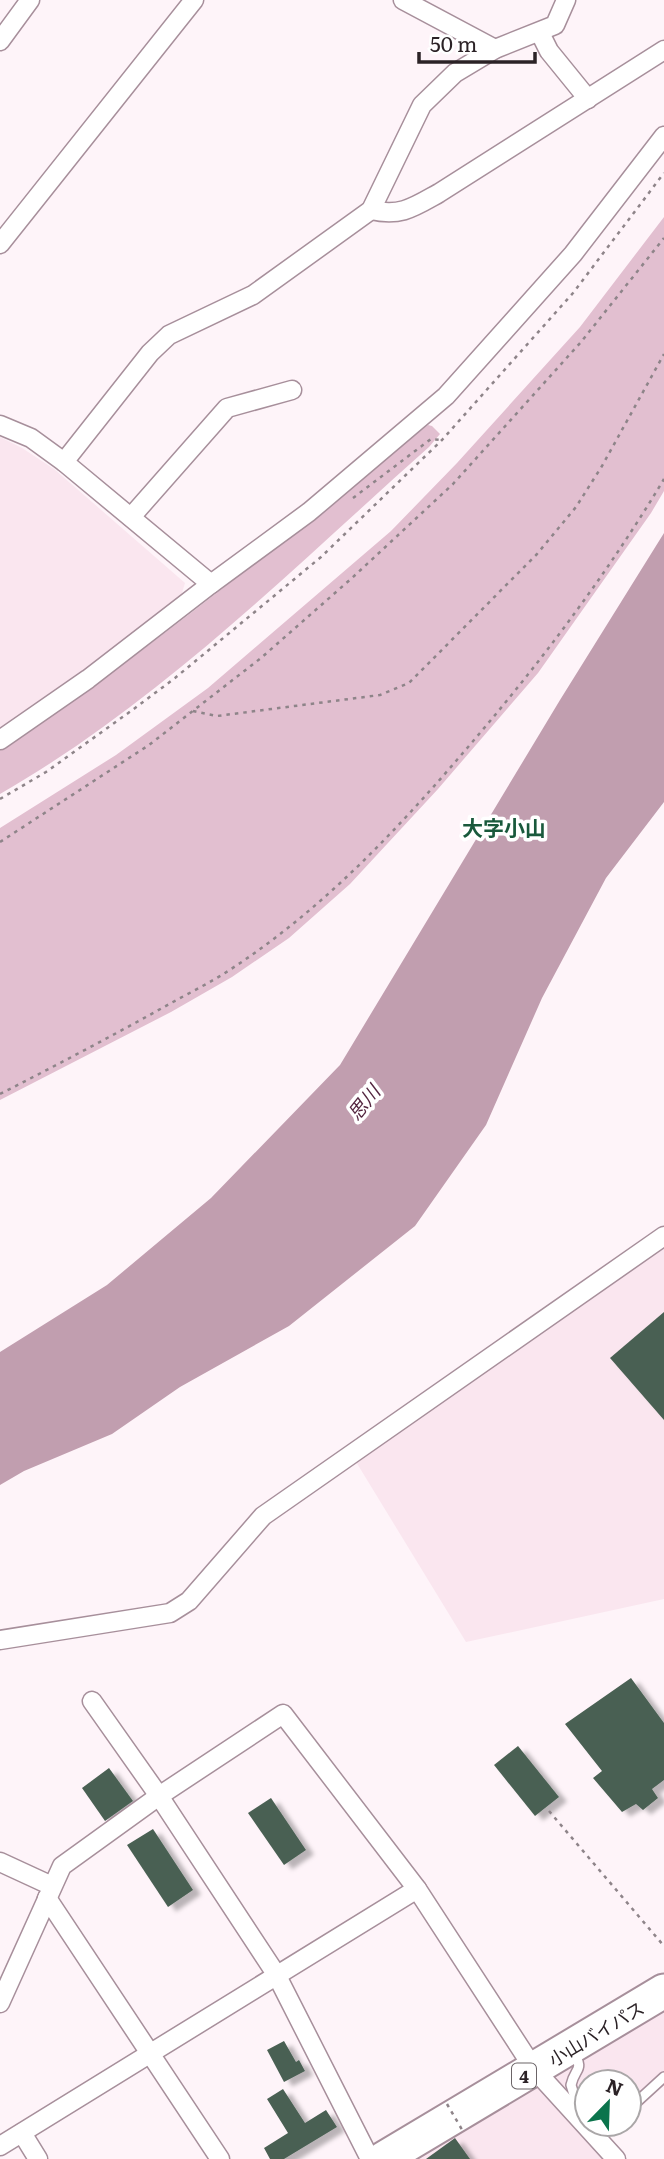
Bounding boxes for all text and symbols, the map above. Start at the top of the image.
scale bar [419,21,534,65]
text: 50 m [430,27,477,58]
district label: 大字小山 [462,811,546,842]
water label: 思川 [340,1077,387,1126]
street label: 小山バイパス [543,1994,649,2072]
road number: 4 [512,2064,536,2088]
north arrow [573,2068,643,2138]
text: N [602,2070,628,2102]

